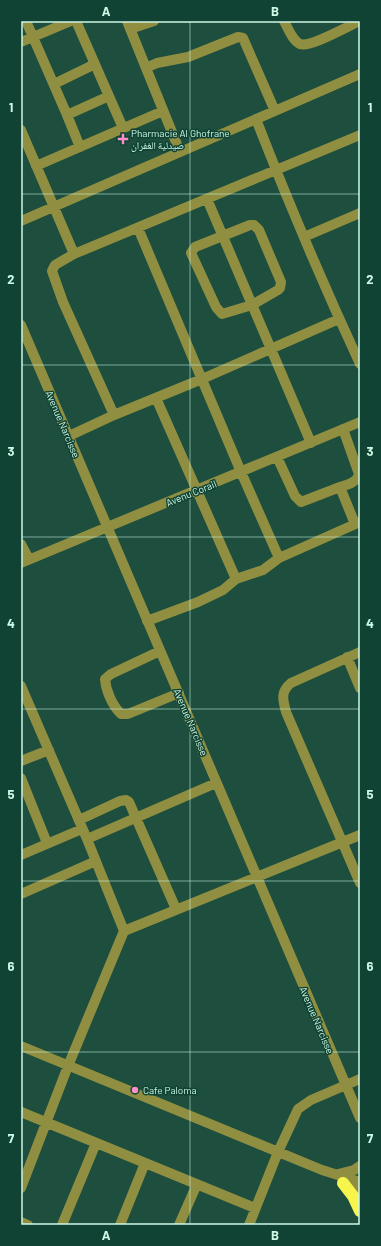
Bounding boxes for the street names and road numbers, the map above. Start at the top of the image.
street label: Avenue Narcisse [43,389,83,459]
street label: Avenu Corail [164,477,218,509]
street label: Avenue Narcisse [171,687,211,757]
street label: Avenue Narcisse [297,985,337,1055]

